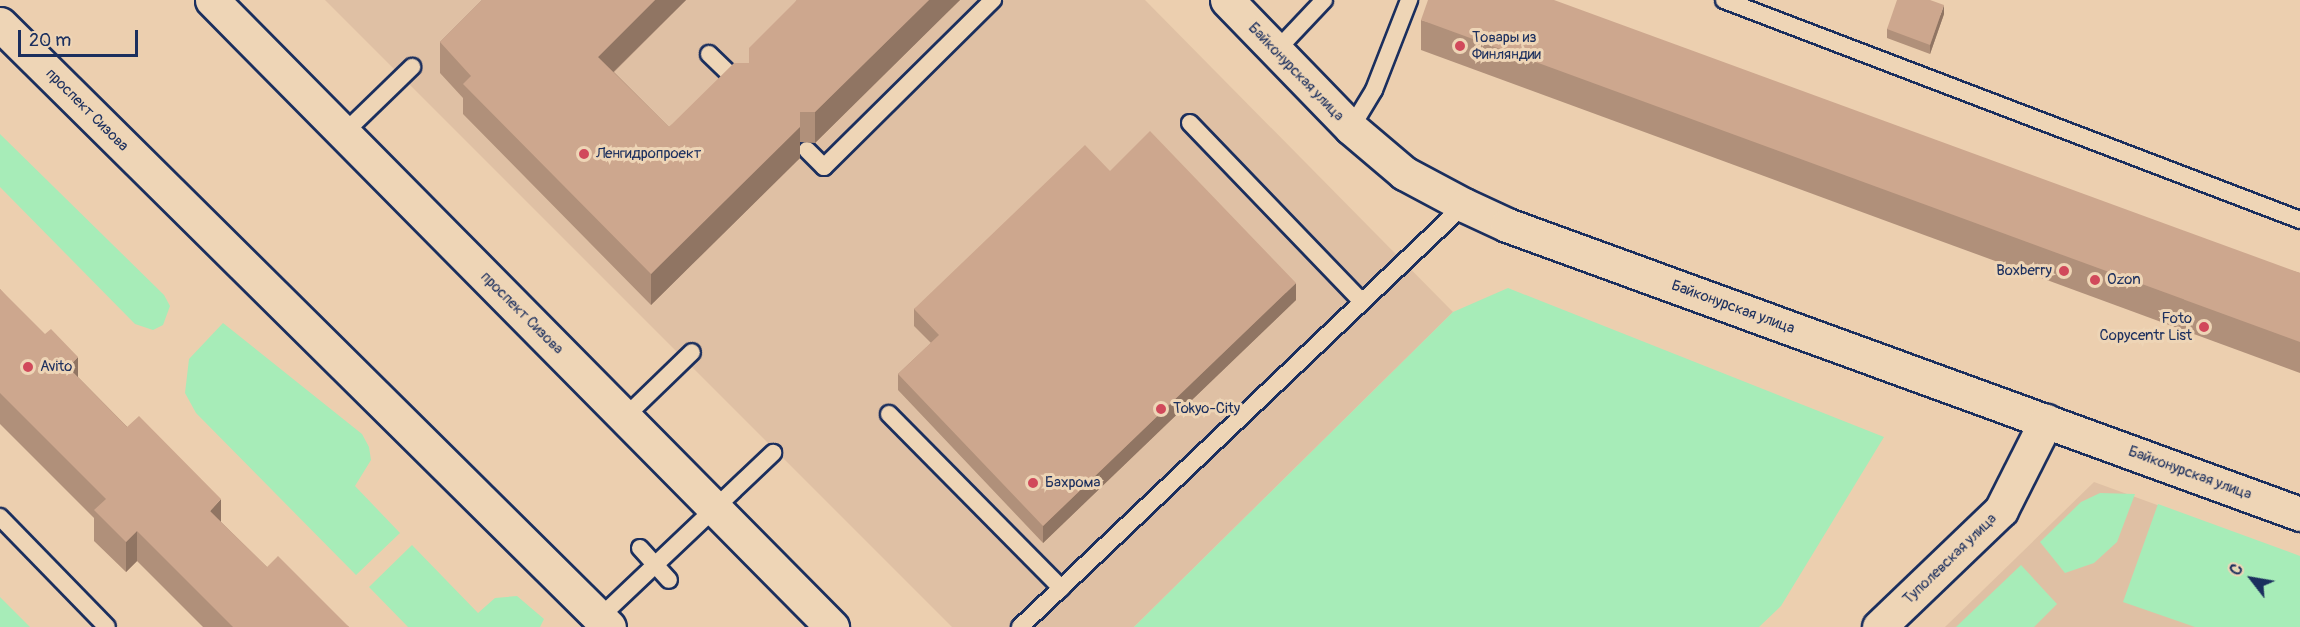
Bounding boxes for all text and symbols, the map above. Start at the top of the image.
scale bar [21,18,141,56]
street label: Байконурская улица [1244,19,1348,125]
place label: Товары из Финляндии [1472,28,1541,63]
text: 20 m [29,29,71,52]
marker: Товары из Финляндии [1453,39,1467,53]
street label: проспект Сизова [42,65,132,155]
place label: Ленгидропроект [596,145,701,163]
marker: Ленгидропроект [577,147,591,161]
place label: Boxberry [1996,262,2052,280]
marker: Boxberry [2057,264,2071,278]
street label: проспект Сизова [477,268,567,358]
place label: Ozon [2107,271,2141,289]
marker: Ozon [2088,273,2102,287]
street label: Байконурская улица [1669,276,1797,338]
place label: Foto Copycentr List [2099,309,2192,344]
marker: Foto Copycentr List [2197,320,2211,334]
place label: Avito [40,358,72,376]
marker: Avito [21,360,35,374]
place label: Tokyo-City [1173,400,1240,418]
marker: Tokyo-City [1154,402,1168,416]
street label: Байконурская улица [2126,442,2254,504]
place label: Бахрома [1045,474,1100,492]
marker: Бахрома [1026,476,1040,490]
street label: Туполевская улица [1899,510,2001,608]
north arrow [2222,549,2282,609]
text: С [2225,560,2248,579]

